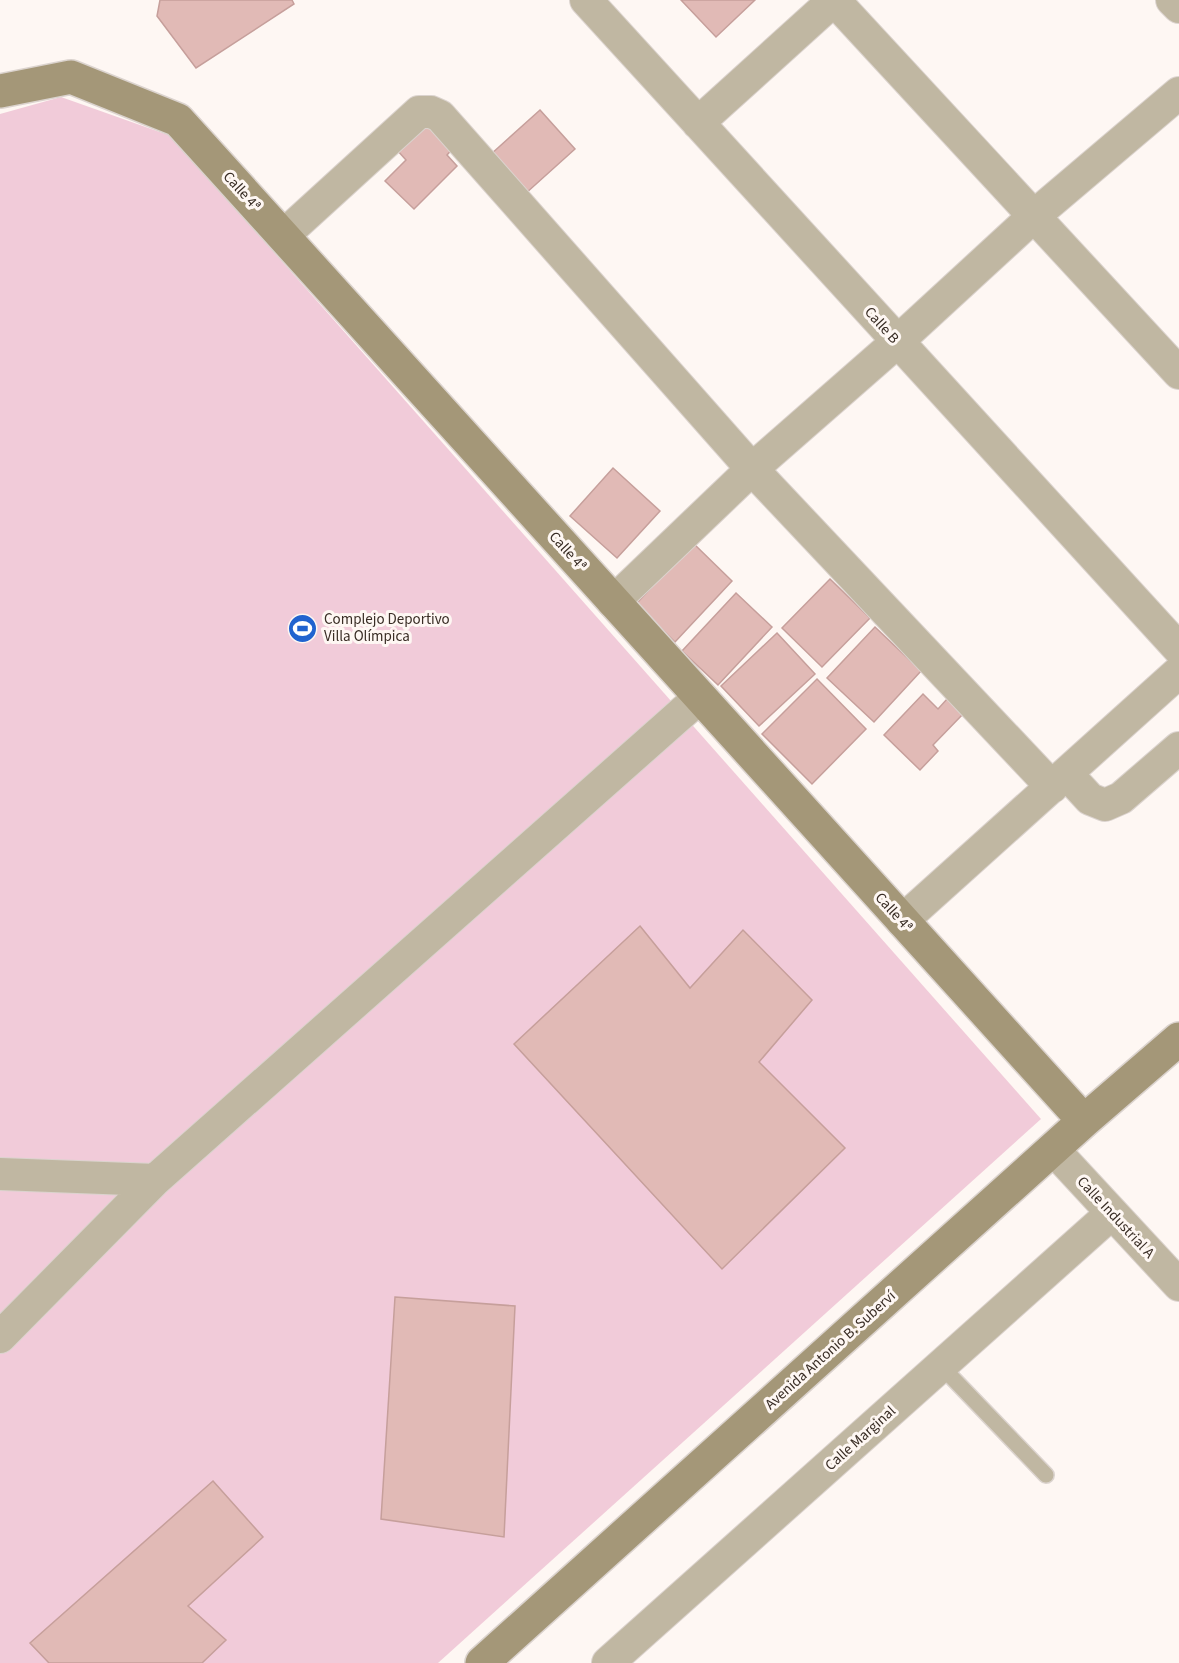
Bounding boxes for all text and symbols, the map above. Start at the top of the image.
street label: Calle 4ª [218,167,265,216]
street label: Calle B [859,302,904,348]
street label: Calle 4ª [544,527,591,576]
place label: Complejo Deportivo Villa Olímpica [324,609,450,647]
sports icon: Complejo Deportivo Villa Olímpica [287,612,319,644]
street label: Calle 4ª [870,888,917,937]
street label: Calle Industrial A [1072,1172,1160,1264]
street label: Avenida Antonio B. Suberví [760,1285,901,1415]
street label: Calle Marginal [820,1401,900,1476]

